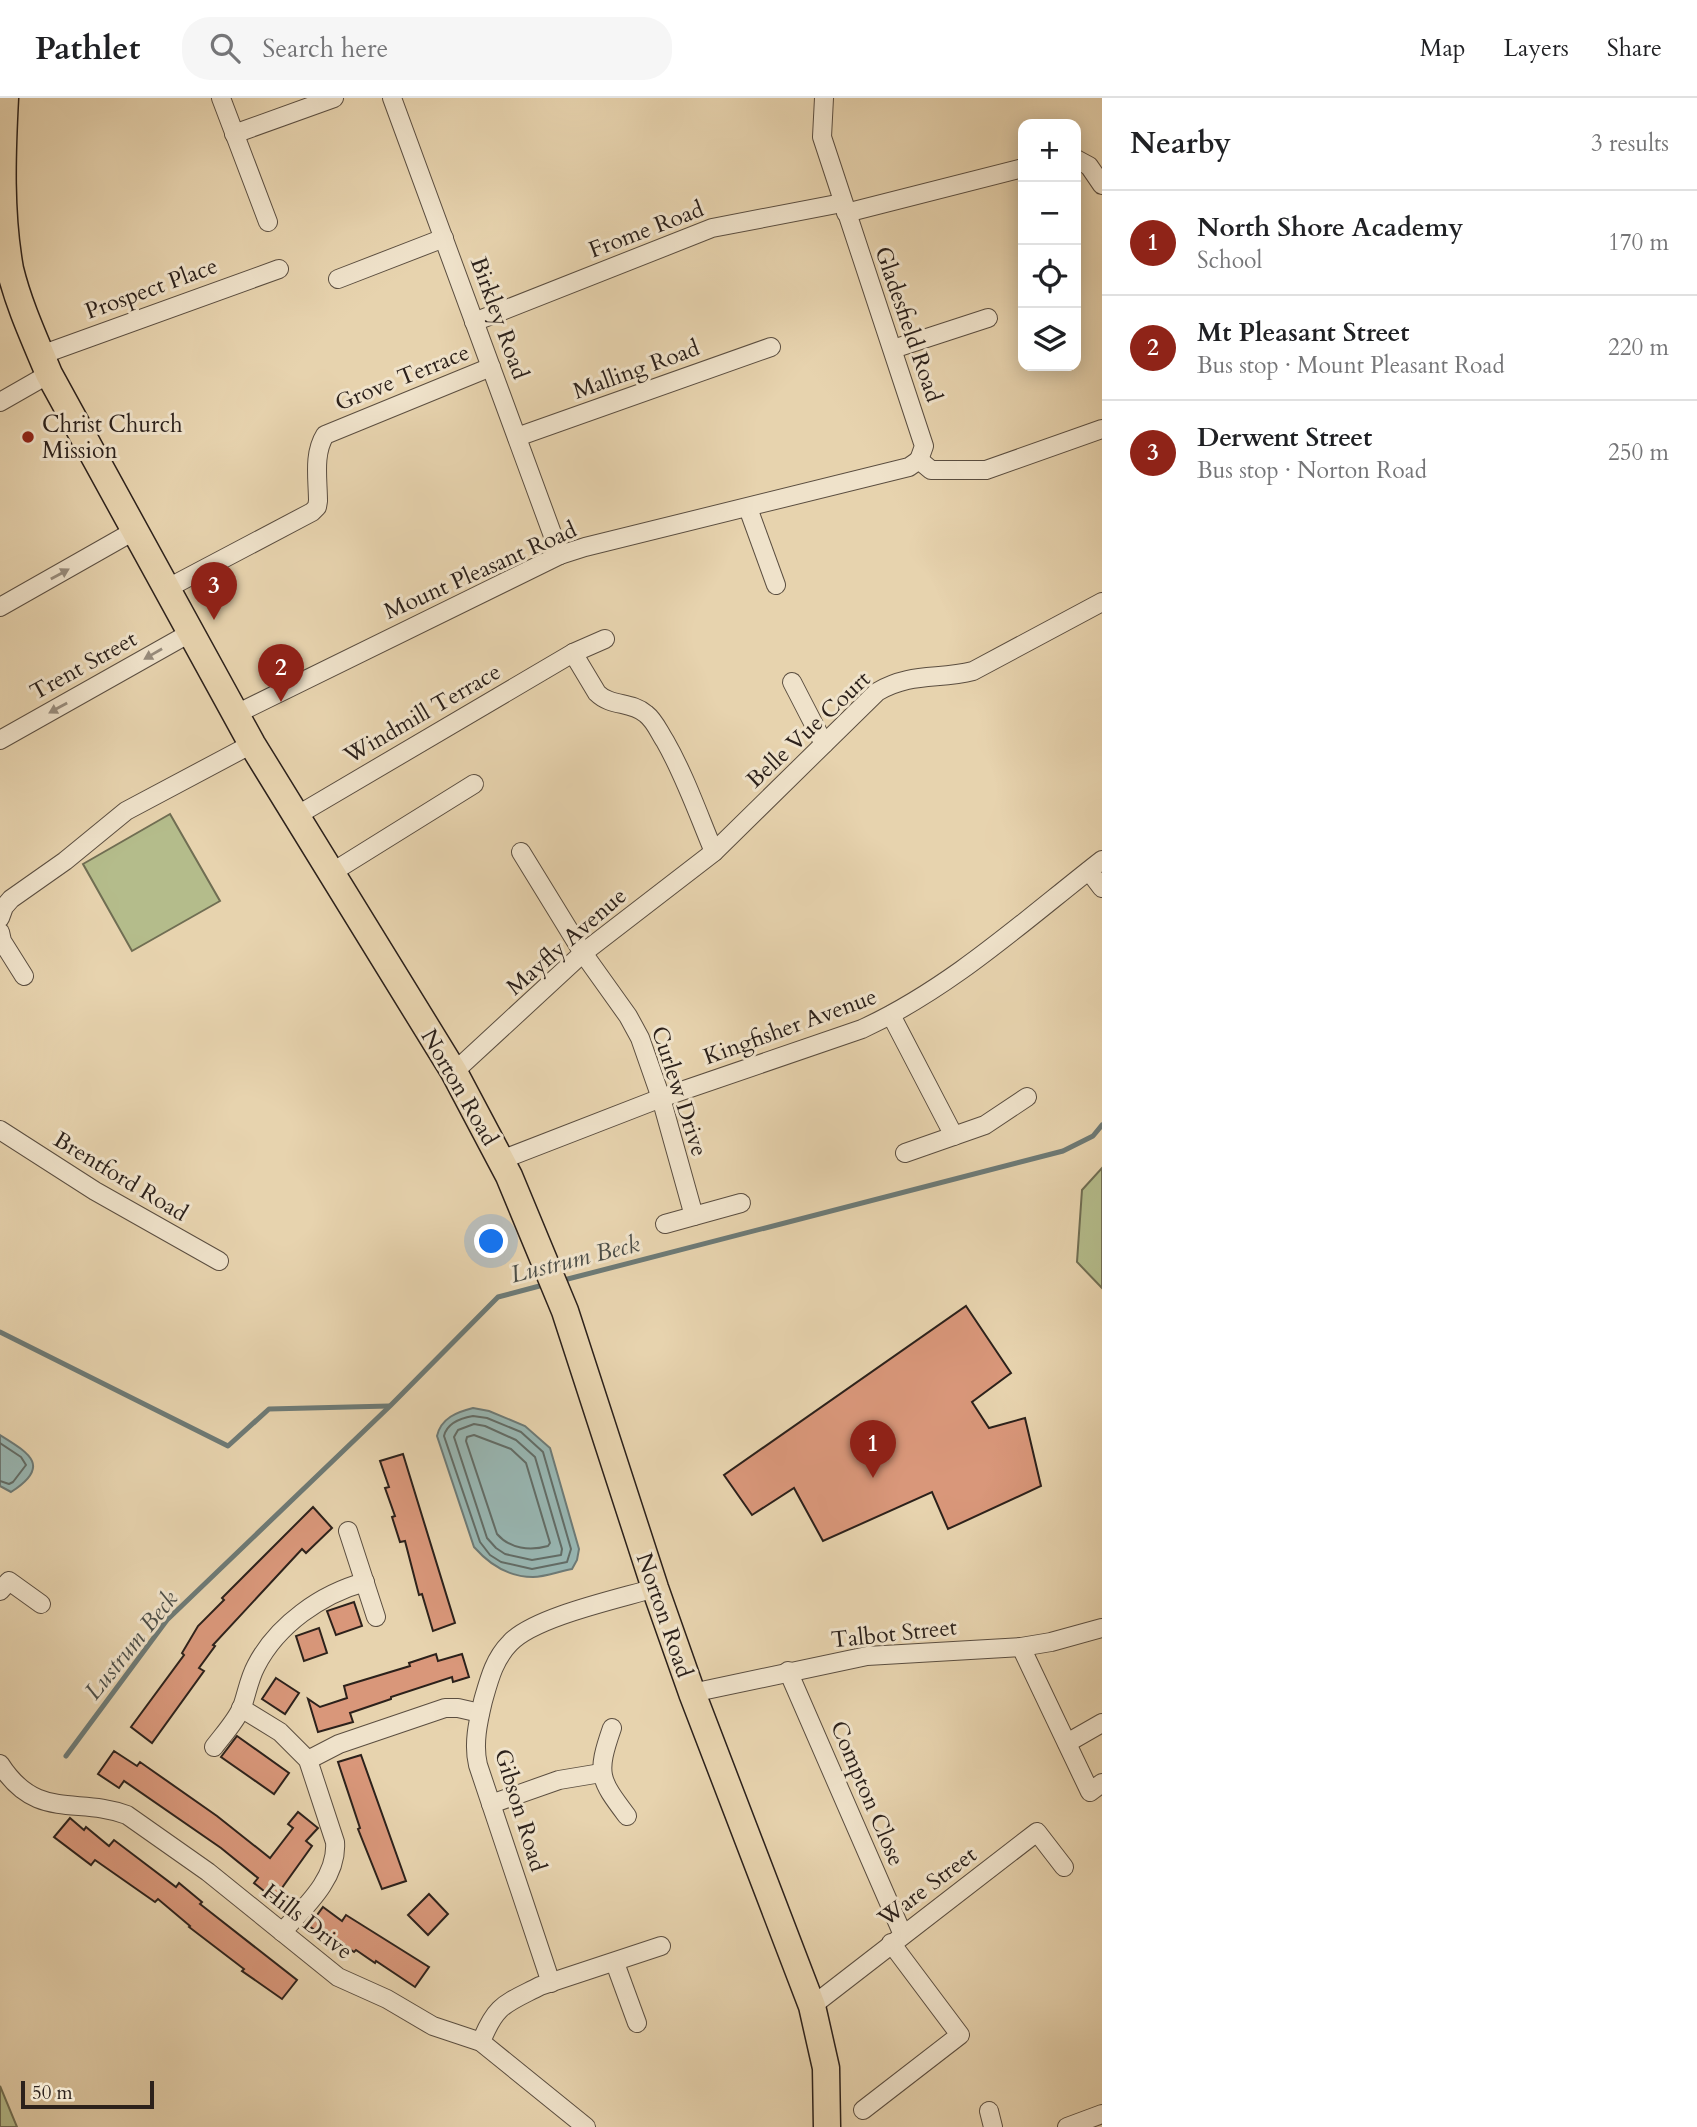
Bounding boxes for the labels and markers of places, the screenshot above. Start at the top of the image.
place label: Christ Church Mission [42,409,183,466]
marker: Christ Church Mission [20,429,36,445]
pin: 3 [191,562,237,620]
pin: 2 [258,644,304,702]
pin: 1 [850,1420,896,1478]

